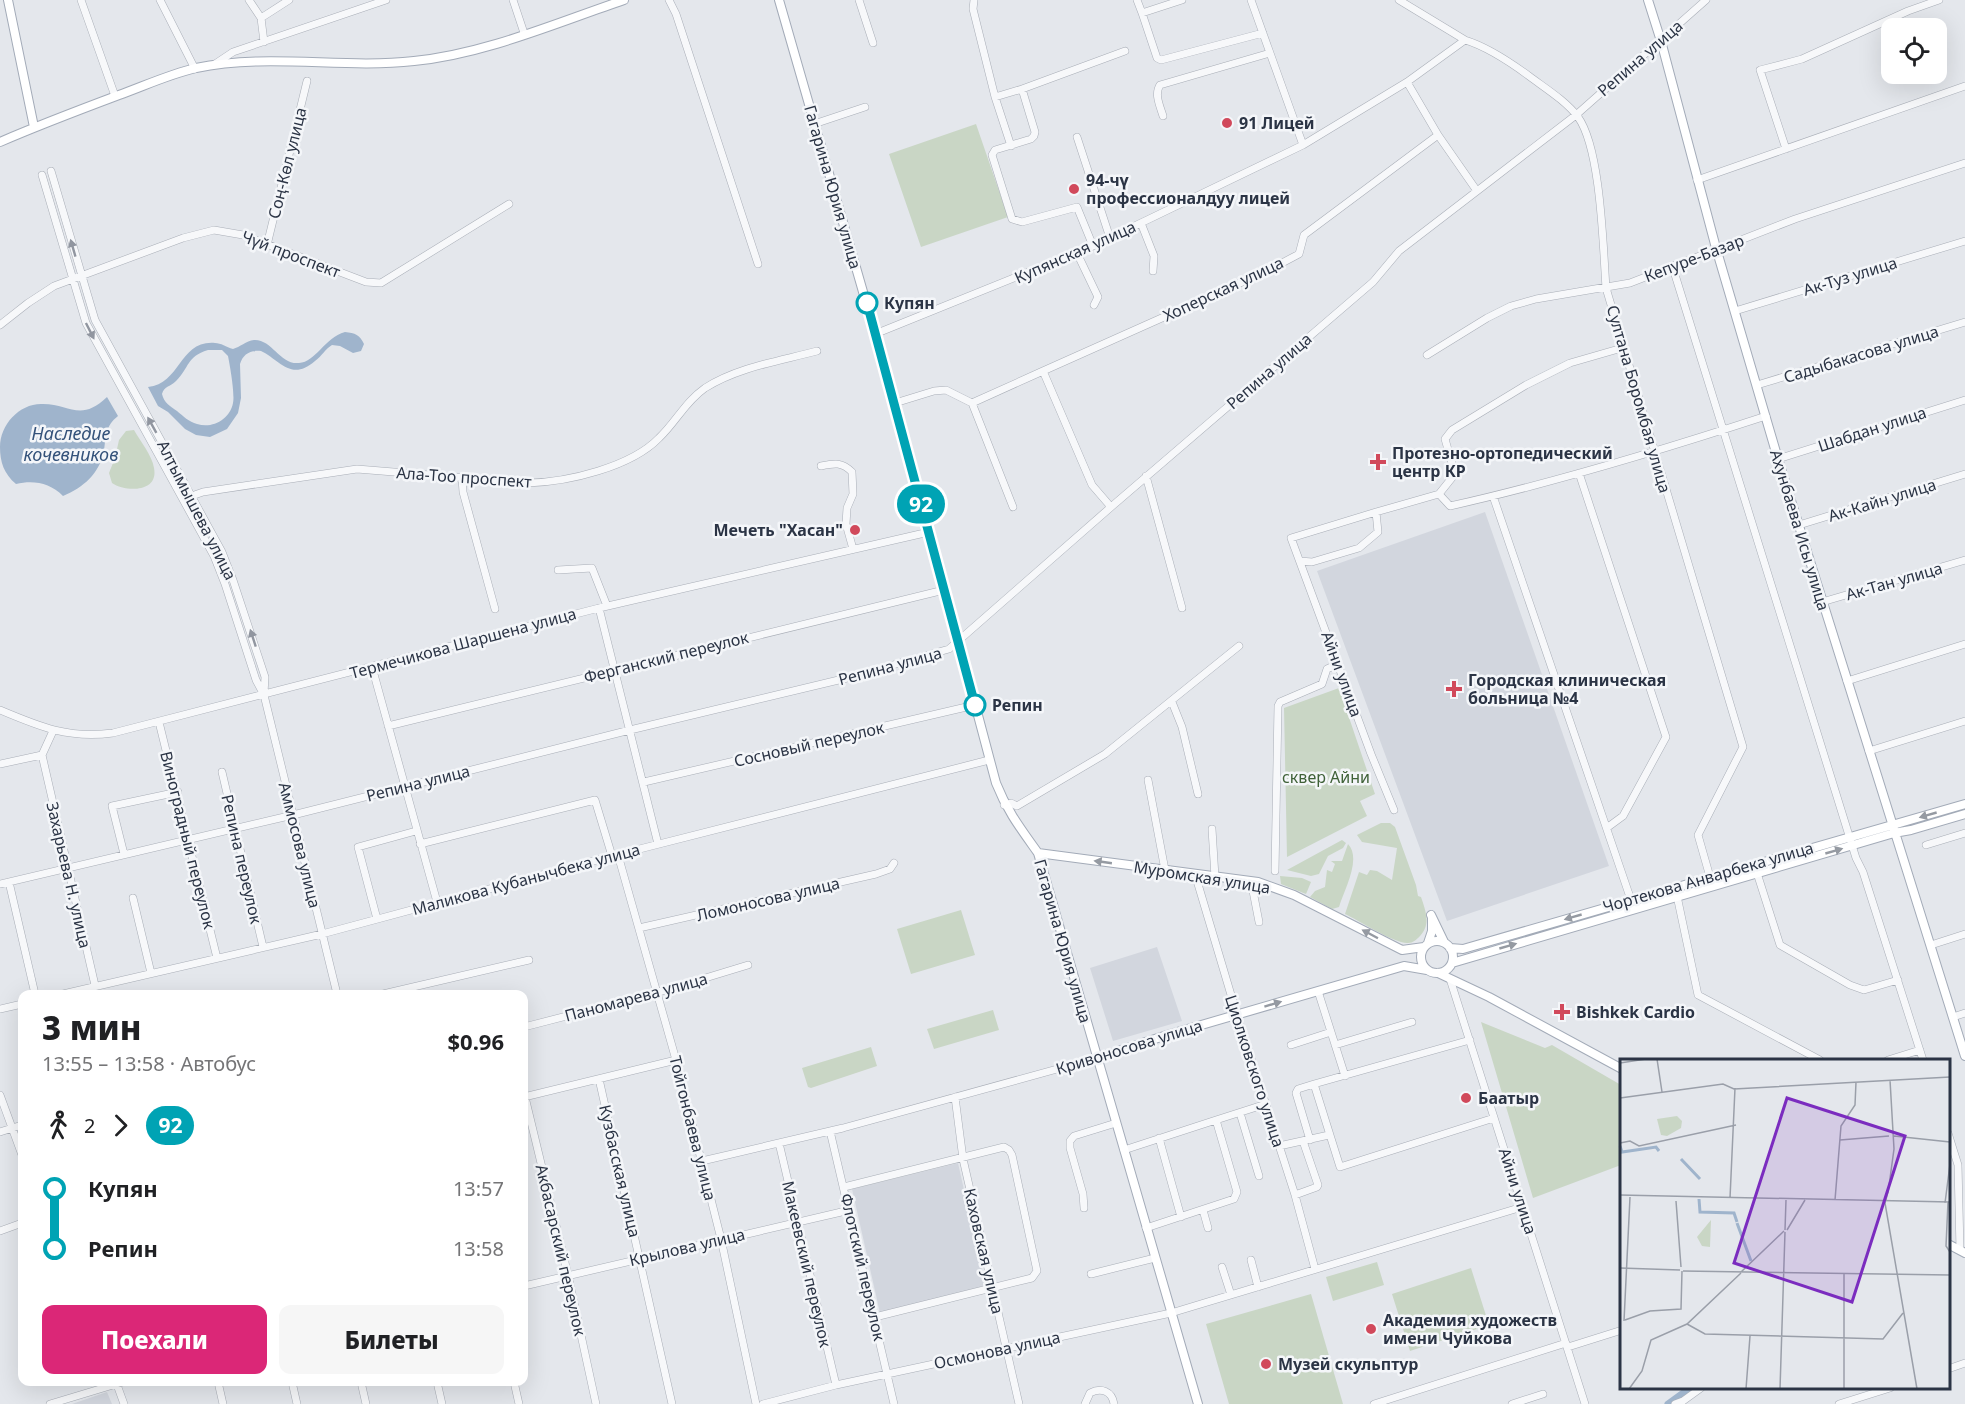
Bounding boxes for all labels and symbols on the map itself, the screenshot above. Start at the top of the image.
street label: Репина улица [1593,15,1687,101]
street label: Гагарина Юрия улица [799,103,867,271]
street label: Соң-Көл улица [263,105,311,221]
place label: 91 Лицей [1239,112,1315,134]
marker: 91 Лицей [1220,116,1234,130]
place label: 94-чү профессионалдуу лицей [1086,169,1290,209]
marker: 94-чү профессионалдуу лицей [1067,182,1081,196]
street label: Купянская улица [1011,215,1139,289]
street label: Чүй проспект [238,225,344,283]
street label: Кепуре-Базар [1641,229,1747,287]
one-way arrow [68,239,77,257]
street label: Хоперская улица [1159,251,1287,327]
street label: Ак-Туз улица [1800,251,1900,301]
marker: Купян [856,292,878,314]
place label: Купян [884,292,935,314]
street label: Султана Боромбая улица [1602,303,1676,495]
street label: Садыбакасова улица [1781,320,1941,388]
one-way arrow [85,323,95,340]
street label: Репина улица [1222,328,1316,414]
street label: Шабдан улица [1815,401,1929,457]
one-way arrow [147,417,158,433]
water label: Наследие кочевников [23,421,119,466]
street label: Алтымышева улица [152,436,242,584]
place label: Протезно-ортопедический центр КР [1392,442,1613,482]
street label: Ахунбаева Исы улица [1765,447,1835,613]
marker: Протезно-ортопедический центр КР [1369,453,1387,471]
street label: Ала-Тоо проспект [396,461,533,493]
street label: Ак-Кайн улица [1825,473,1939,527]
line badge: 92 [894,484,948,524]
place label: Мечеть "Хасан" [714,519,843,541]
marker: Мечеть "Хасан" [848,523,862,537]
street label: Ак-Тан улица [1843,557,1945,605]
street label: Термечикова Шаршена улица [347,602,579,684]
street label: Ферганский переулок [581,626,751,688]
street label: Айни улица [1316,628,1368,720]
one-way arrow [248,629,257,647]
street label: Репина улица [836,642,944,690]
place label: Городская клиническая больница №4 [1468,669,1666,709]
marker: Городская клиническая больница №4 [1445,680,1463,698]
marker: Репин [964,694,986,716]
place label: Репин [992,694,1043,716]
street label: Сосновый переулок [732,716,887,772]
street label: Виноградный переулок [155,749,221,932]
street label: Репина улица [364,759,472,807]
park label: сквер Айни [1282,766,1370,788]
street label: Аммосова улица [274,780,326,910]
street label: Репина переулок [216,792,268,926]
street label: Захарьева Н. улица [41,800,97,950]
one-way arrow [1919,811,1937,820]
street label: Чортекова Анварбека улица [1600,836,1816,918]
street label: Маликова Кубанычбека улица [410,838,642,920]
one-way arrow [1825,846,1843,855]
street label: Муромская улица [1132,855,1272,899]
street label: Гагарина Юрия улица [1029,857,1097,1025]
one-way arrow [1094,857,1113,866]
street label: Ломоносова улица [694,872,842,926]
one-way arrow [1564,913,1582,922]
one-way arrow [1361,929,1378,939]
one-way arrow [1499,941,1517,950]
street label: Паномарева улица [562,967,710,1027]
street label: Циолковского улица [1220,992,1290,1150]
one-way arrow [1264,999,1282,1008]
place label: Bishkek Cardio [1576,1001,1695,1023]
marker: Bishkek Cardio [1553,1003,1571,1021]
street label: Кривоносова улица [1053,1014,1205,1080]
street label: Тойгонбаева улица [664,1053,722,1203]
inset map [1620,1059,1950,1389]
place label: Баатыр [1478,1087,1539,1109]
marker: Баатыр [1459,1091,1473,1105]
street label: Кузбасская улица [594,1102,646,1240]
street label: Айни улица [1494,1145,1542,1237]
street label: Акбасарский переулок [531,1162,592,1338]
street label: Макеевский переулок [777,1179,837,1350]
street label: Каховская улица [959,1186,1009,1316]
street label: Флотский переулок [835,1191,891,1343]
street label: Крылова улица [627,1223,747,1271]
place label: Академия художеств имени Чуйкова [1383,1309,1557,1349]
marker: Академия художеств имени Чуйкова [1364,1322,1378,1336]
street label: Осмонова улица [932,1326,1062,1374]
place label: Музей скульптур [1278,1353,1419,1375]
marker: Музей скульптур [1259,1357,1273,1371]

